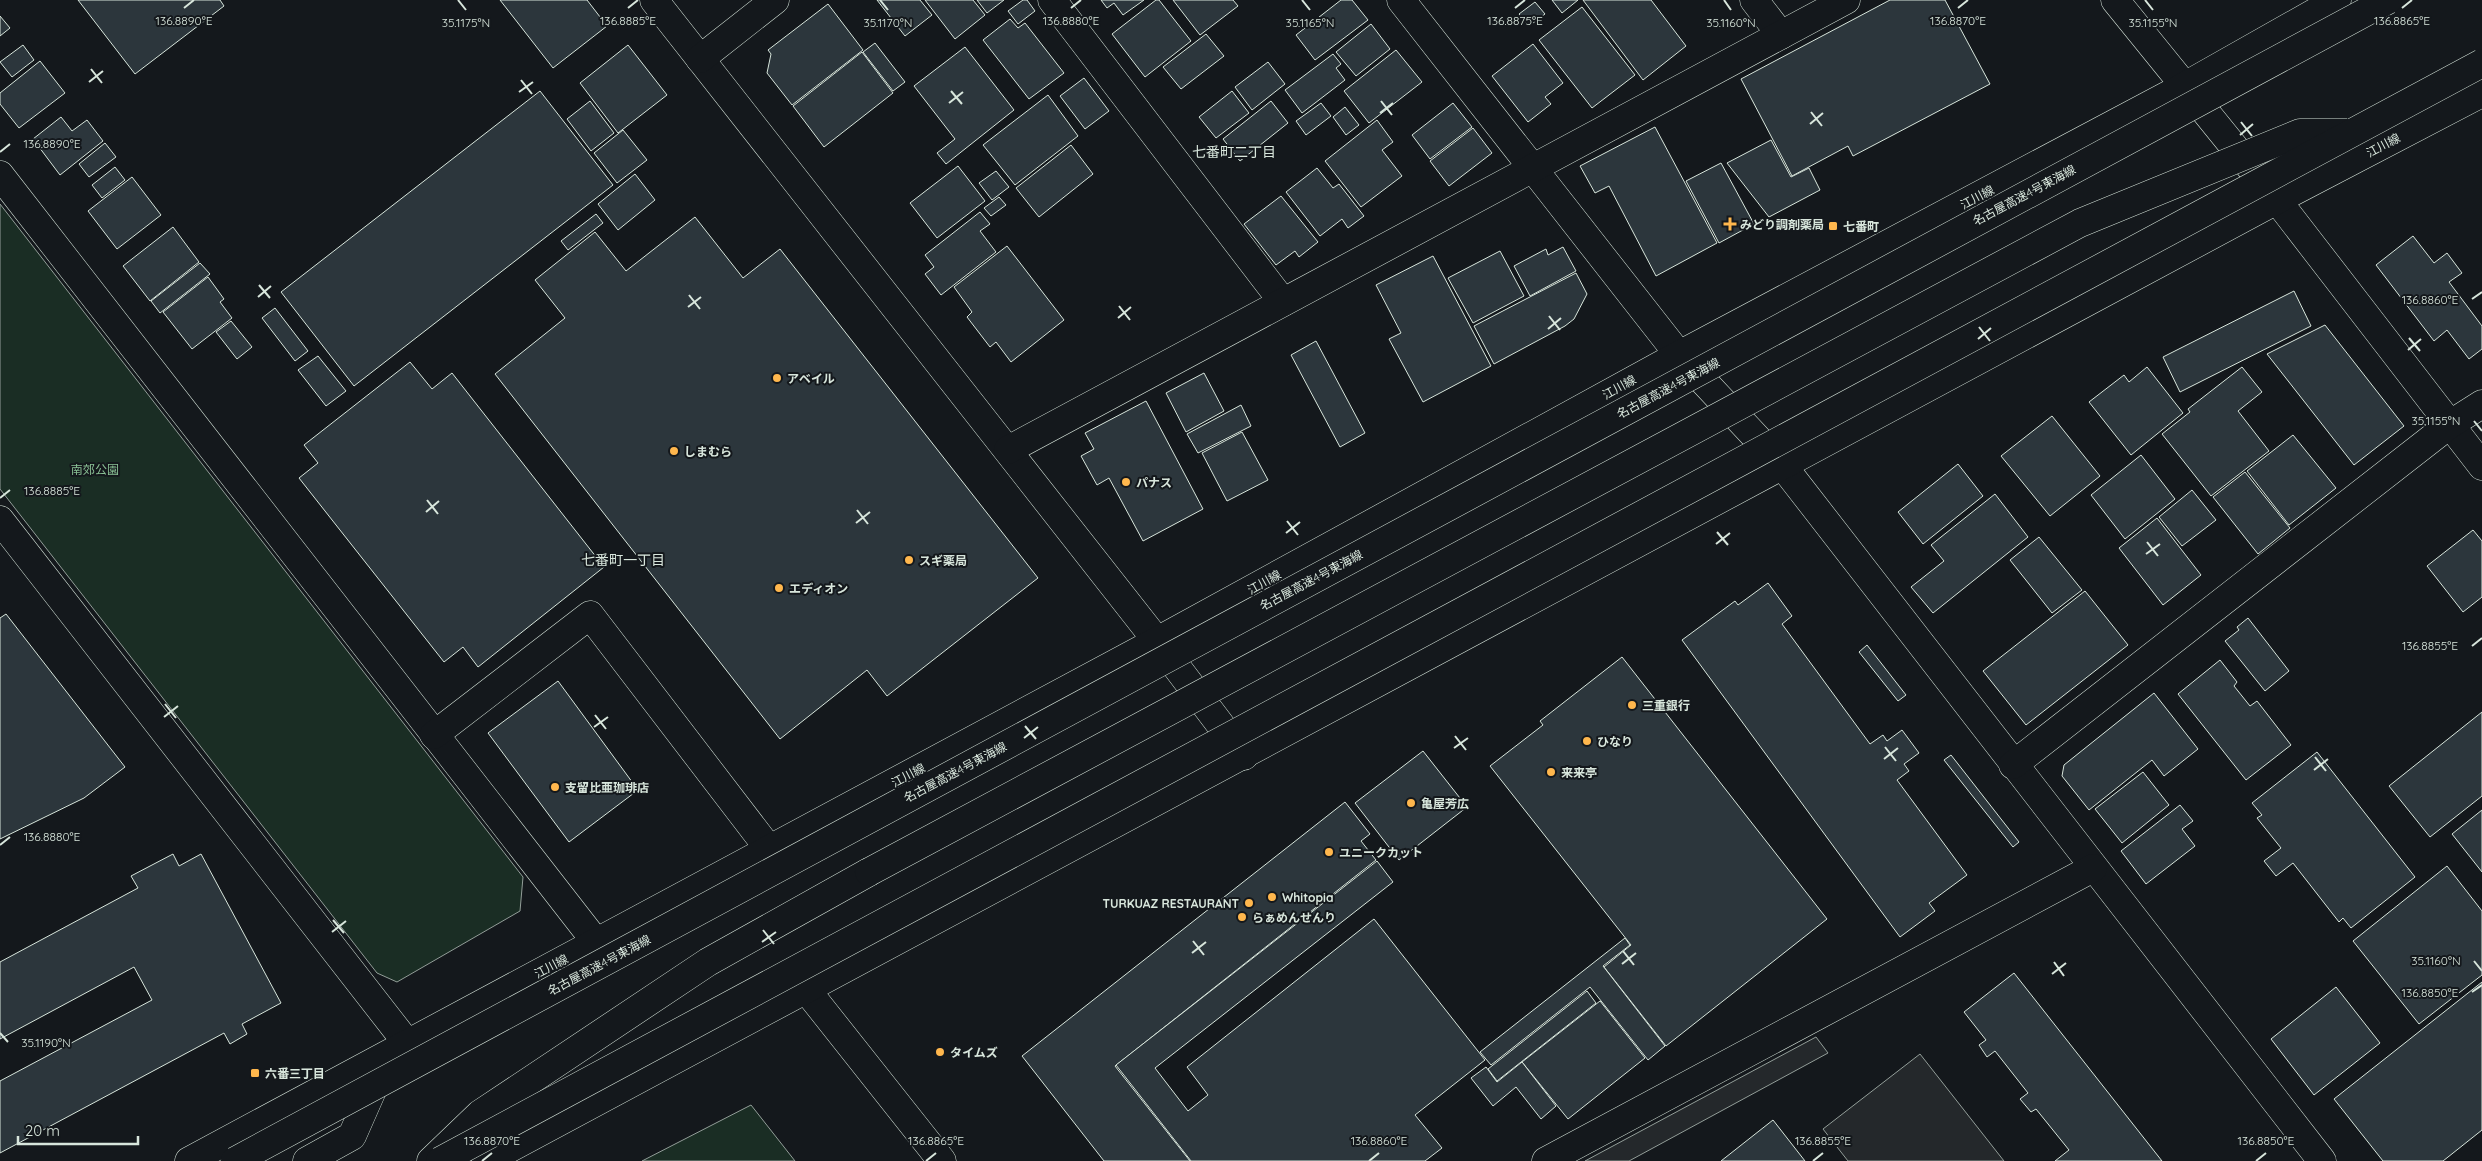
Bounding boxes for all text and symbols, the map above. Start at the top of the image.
text: 136.8890°E [156,13,213,28]
text: 136.8885°E [600,13,656,28]
text: 136.8880°E [1043,13,1100,28]
text: 136.8875°E [1487,13,1543,28]
text: 136.8870°E [1930,13,1986,28]
text: 136.8865°E [2374,13,2430,28]
text: 35.1175°N [442,15,490,30]
text: 35.1170°N [863,15,913,30]
text: 35.1165°N [1286,15,1334,30]
text: 35.1160°N [1706,15,1756,30]
text: 35.1155°N [2129,15,2177,30]
street label: 江川線 [2364,130,2402,160]
text: 136.8890°E [24,136,81,151]
district label: 七番町二丁目 [1192,143,1276,161]
street label: 名古屋高速4号東海線 [1970,162,2078,228]
street label: 江川線 [1958,182,1996,212]
place label: みどり調剤薬局 [1740,217,1824,232]
marker: みどり調剤薬局 [1724,218,1736,230]
place label: 七番町 [1843,219,1879,234]
marker: 七番町 [1827,220,1839,232]
text: 136.8860°E [2402,292,2459,307]
street label: 名古屋高速4号東海線 [1614,355,1722,421]
place label: アベイル [787,371,835,386]
marker: アベイル [771,372,783,384]
street label: 江川線 [1600,372,1638,402]
text: 35.1155°N [2412,413,2460,428]
place label: しまむら [684,444,732,459]
marker: しまむら [668,445,680,457]
park label: 南郊公園 [71,462,119,477]
place label: パナス [1136,475,1172,490]
marker: パナス [1120,476,1132,488]
text: 136.8885°E [24,483,80,498]
street label: 名古屋高速4号東海線 [1257,547,1365,613]
district label: 七番町一丁目 [581,551,665,569]
place label: スギ薬局 [919,553,967,568]
marker: スギ薬局 [903,554,915,566]
street label: 江川線 [1245,567,1283,597]
place label: エディオン [789,581,848,596]
marker: エディオン [773,582,785,594]
text: 136.8855°E [2402,638,2458,653]
place label: 三重銀行 [1642,698,1690,713]
marker: 三重銀行 [1626,699,1638,711]
place label: ひなり [1597,734,1633,749]
marker: ひなり [1581,735,1593,747]
street label: 名古屋高速4号東海線 [901,739,1009,805]
street label: 江川線 [889,760,927,790]
place label: 来来亭 [1561,765,1597,780]
marker: 来来亭 [1545,766,1557,778]
place label: 支留比亜珈琲店 [565,780,649,795]
marker: 支留比亜珈琲店 [549,781,561,793]
place label: 亀屋芳広 [1421,796,1469,811]
marker: 亀屋芳広 [1405,797,1417,809]
text: 136.8880°E [24,829,81,844]
place label: ユニークカット [1339,845,1423,860]
marker: ユニークカット [1323,846,1335,858]
place label: Whitopia [1282,890,1333,905]
marker: Whitopia [1266,891,1278,903]
place label: TURKUAZ RESTAURANT [1103,896,1239,911]
marker: TURKUAZ RESTAURANT [1243,897,1255,909]
place label: らぁめんせんり [1252,910,1336,925]
marker: らぁめんせんり [1236,911,1248,923]
street label: 名古屋高速4号東海線 [545,932,653,998]
street label: 江川線 [532,951,570,981]
text: 35.1160°N [2411,953,2461,968]
text: 136.8850°E [2402,985,2459,1000]
text: 35.1190°N [21,1035,71,1050]
place label: タイムズ [950,1045,998,1060]
marker: タイムズ [934,1046,946,1058]
place label: 六番三丁目 [265,1066,325,1081]
marker: 六番三丁目 [249,1067,261,1079]
scale bar [18,1114,138,1146]
text: 20 m [25,1121,60,1140]
text: 136.8870°E [464,1133,520,1148]
text: 136.8865°E [908,1133,964,1148]
text: 136.8860°E [1351,1133,1408,1148]
text: 136.8855°E [1795,1133,1851,1148]
text: 136.8850°E [2238,1133,2295,1148]

